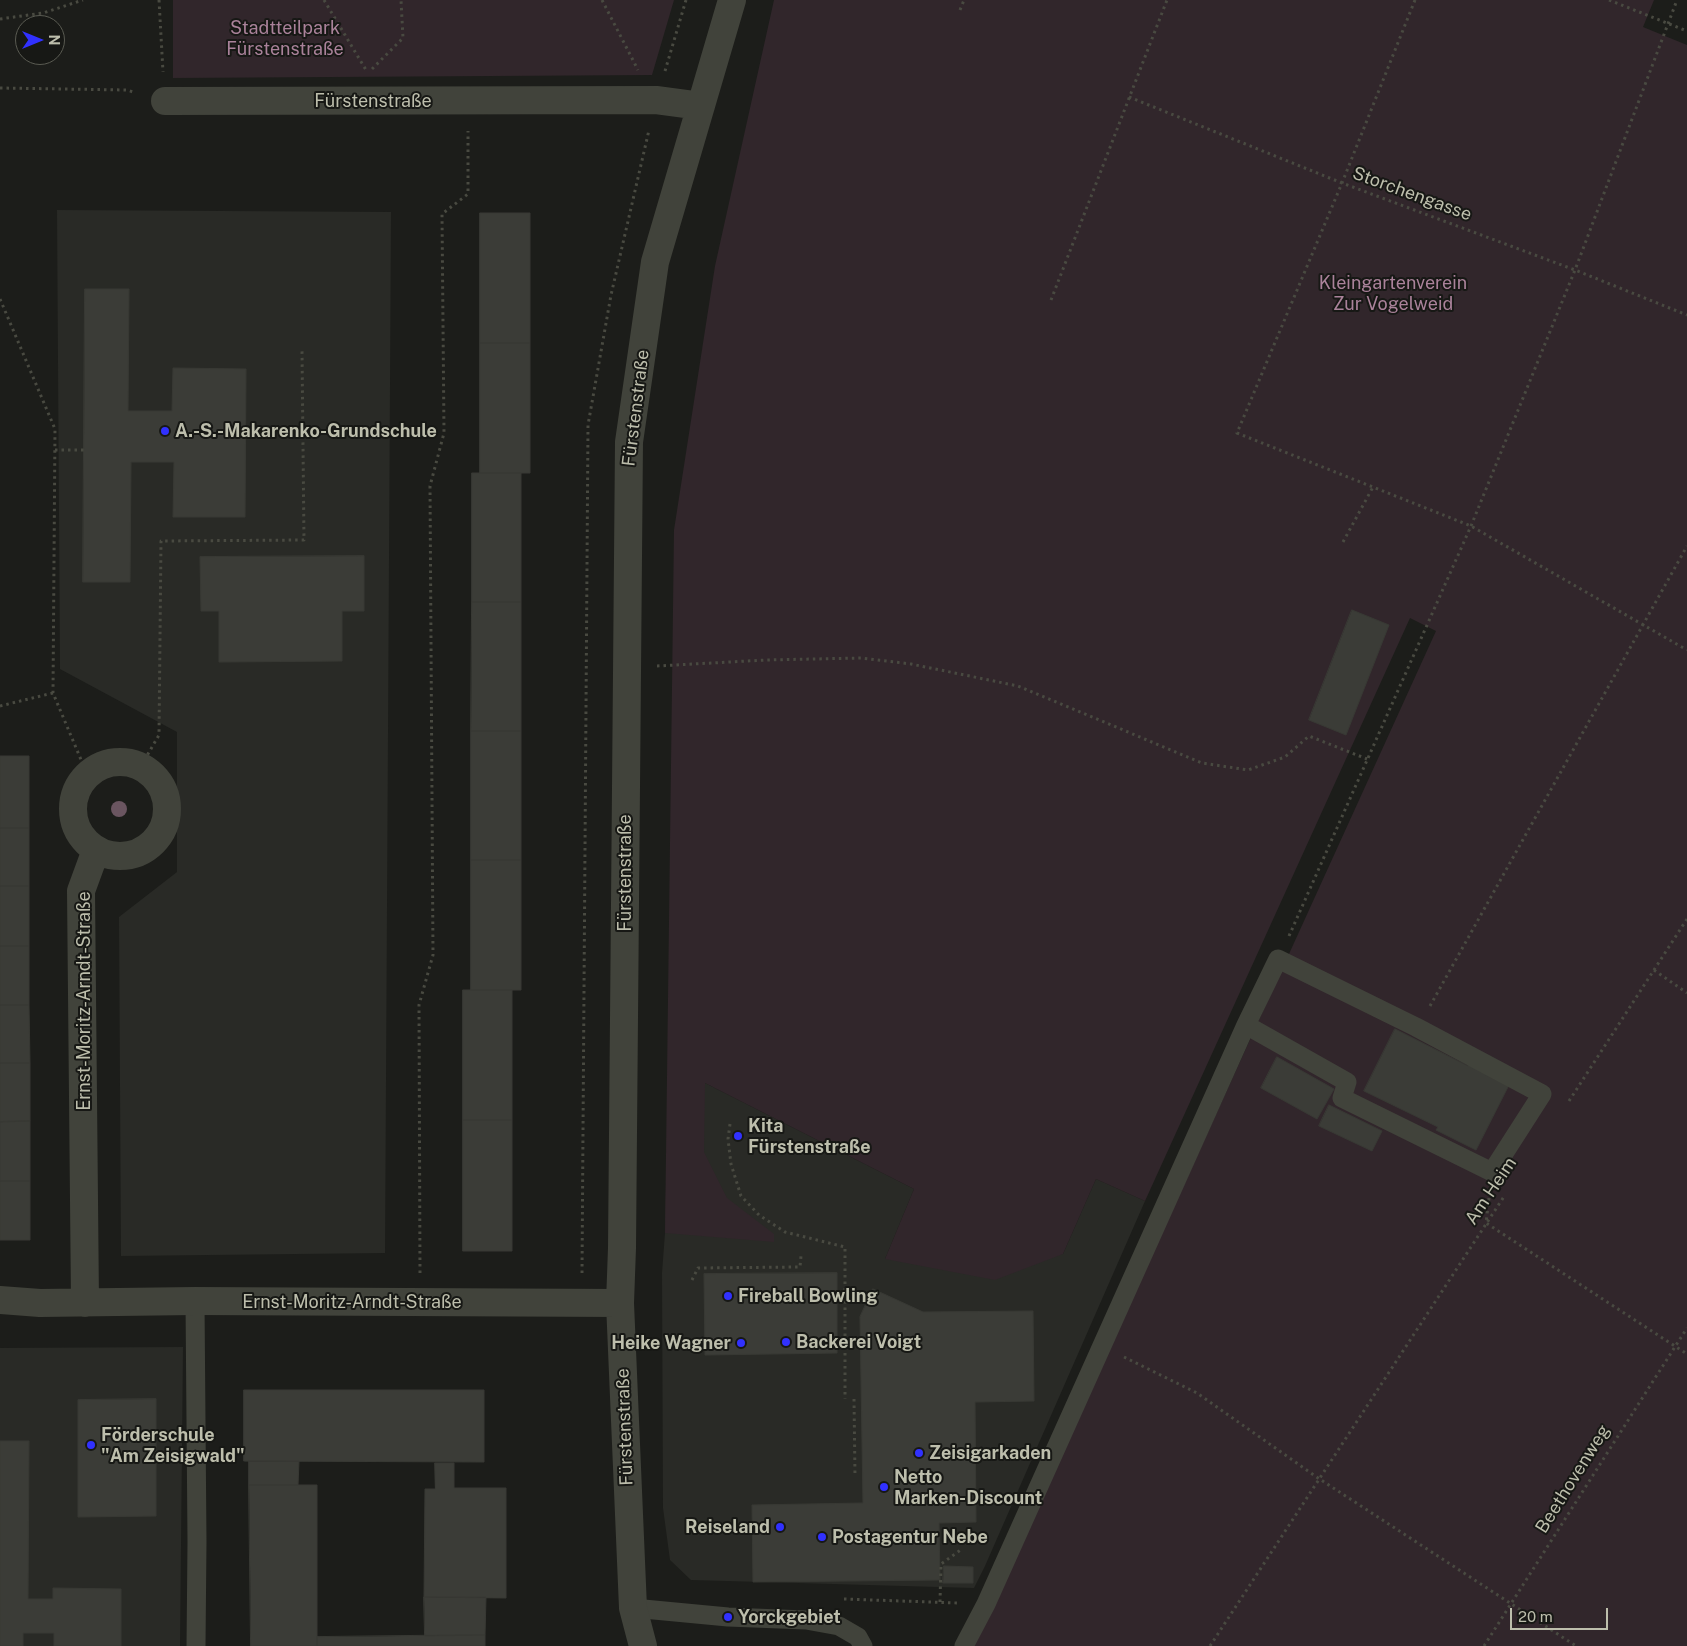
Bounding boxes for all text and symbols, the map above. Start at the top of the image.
north arrow [15,15,65,65]
park label: Stadtteilpark Fürstenstraße [226,17,344,59]
text: N [46,35,62,45]
street label: Fürstenstraße [314,90,432,112]
street label: Storchengasse [1349,162,1475,226]
park label: Kleingartenverein Zur Vogelweid [1319,272,1467,314]
street label: Fürstenstraße [618,348,654,468]
place label: A.-S.-Makarenko-Grundschule [175,420,437,442]
marker: A.-S.-Makarenko-Grundschule [159,425,171,437]
street label: Fürstenstraße [614,814,636,932]
street label: Ernst-Moritz-Arndt-Straße [73,891,95,1111]
place label: Kita Fürstenstraße [748,1115,871,1158]
marker: Kita Fürstenstraße [732,1130,744,1142]
street label: Am Heim [1461,1153,1521,1229]
place label: Fireball Bowling [738,1285,878,1307]
marker: Fireball Bowling [722,1290,734,1302]
street label: Ernst-Moritz-Arndt-Straße [242,1291,462,1313]
place label: Backerei Voigt [796,1331,921,1353]
place label: Heike Wagner [611,1332,731,1354]
marker: Backerei Voigt [780,1336,792,1348]
marker: Heike Wagner [735,1337,747,1349]
street label: Fürstenstraße [612,1368,638,1486]
street label: Beethovenweg [1531,1421,1615,1537]
place label: Förderschule "Am Zeisigwald" [101,1424,245,1466]
marker: Förderschule "Am Zeisigwald" [85,1439,97,1451]
place label: Zeisigarkaden [929,1442,1051,1464]
marker: Zeisigarkaden [913,1447,925,1459]
place label: Netto Marken-Discount [894,1466,1042,1508]
marker: Netto Marken-Discount [878,1481,890,1493]
place label: Reiseland [685,1516,770,1538]
marker: Reiseland [774,1521,786,1533]
place label: Postagentur Nebe [832,1526,988,1548]
marker: Postagentur Nebe [816,1531,828,1543]
scale bar [1512,1598,1610,1630]
place label: Yorckgebiet [738,1606,841,1628]
text: 20 m [1518,1608,1553,1625]
marker: Yorckgebiet [722,1611,734,1623]

